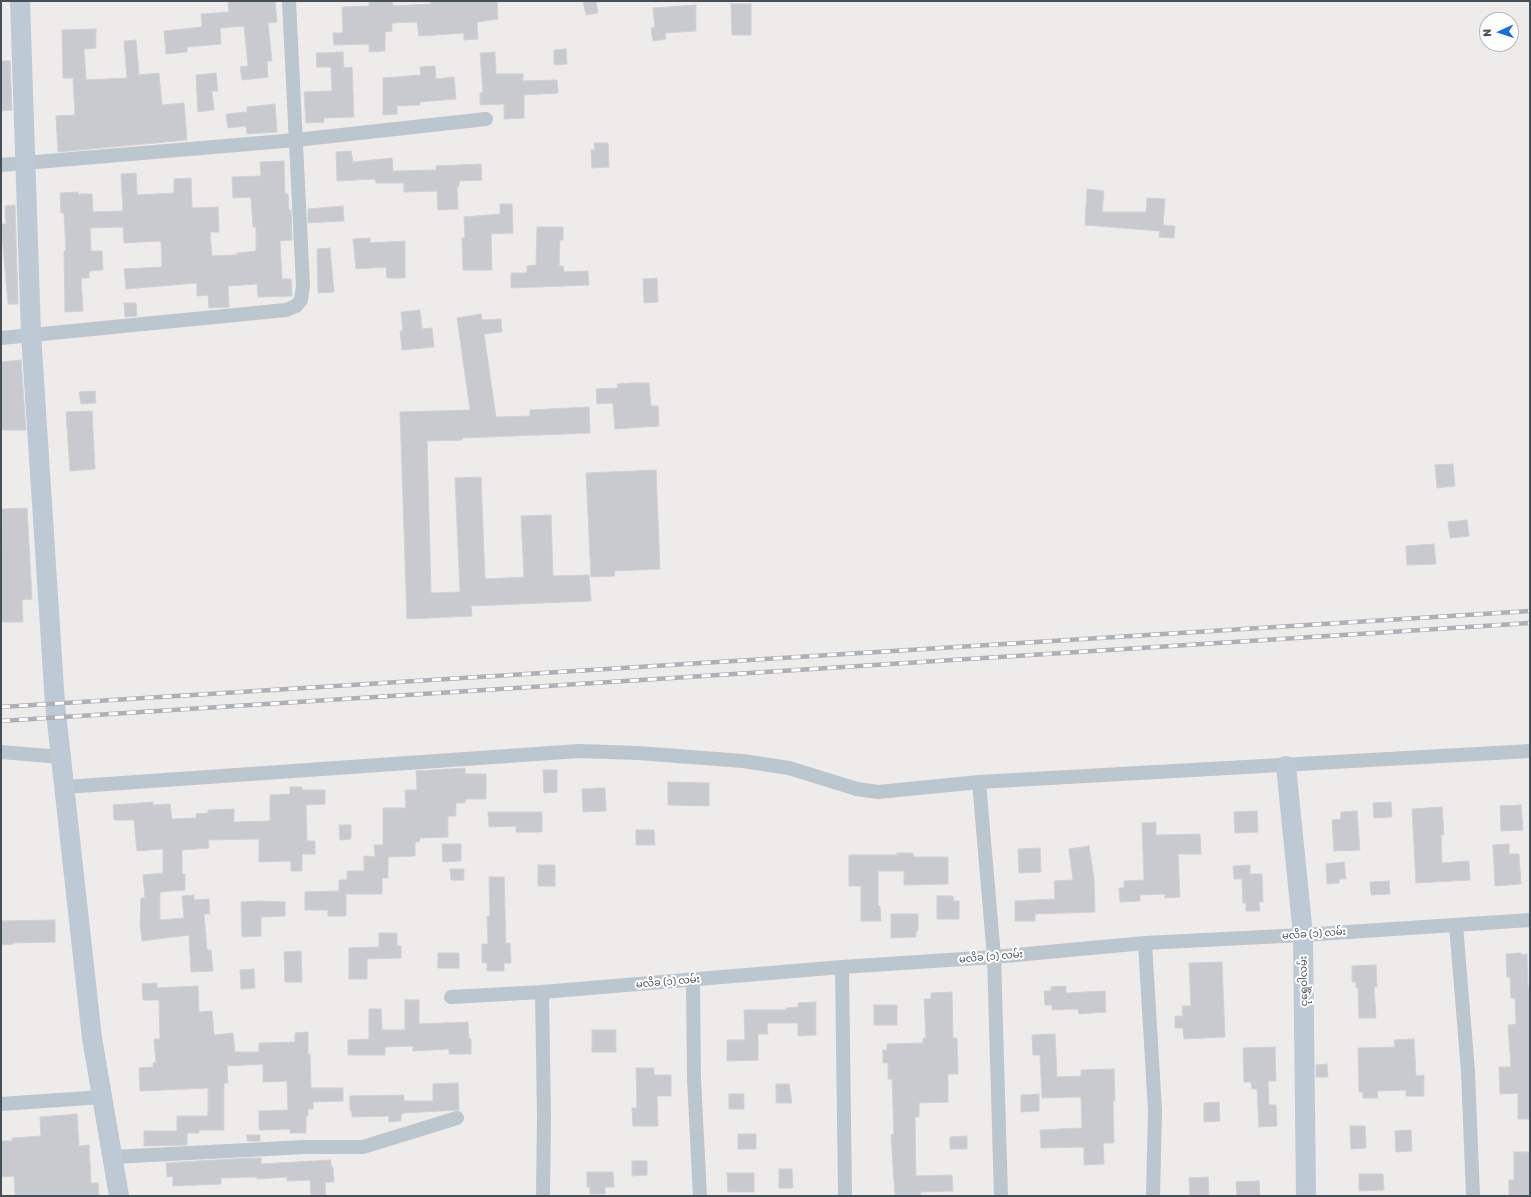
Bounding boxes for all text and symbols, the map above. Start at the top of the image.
north arrow [1479,12,1519,52]
text: N [1481,28,1494,37]
street label: မလိခ (၁) လမ်း [1282,926,1346,942]
street label: မလိခ (၁) လမ်း [959,948,1023,966]
street label: ငုရွှေဝါလမ်း [1298,956,1310,1006]
street label: မလိခ (၁) လမ်း [636,973,700,991]

